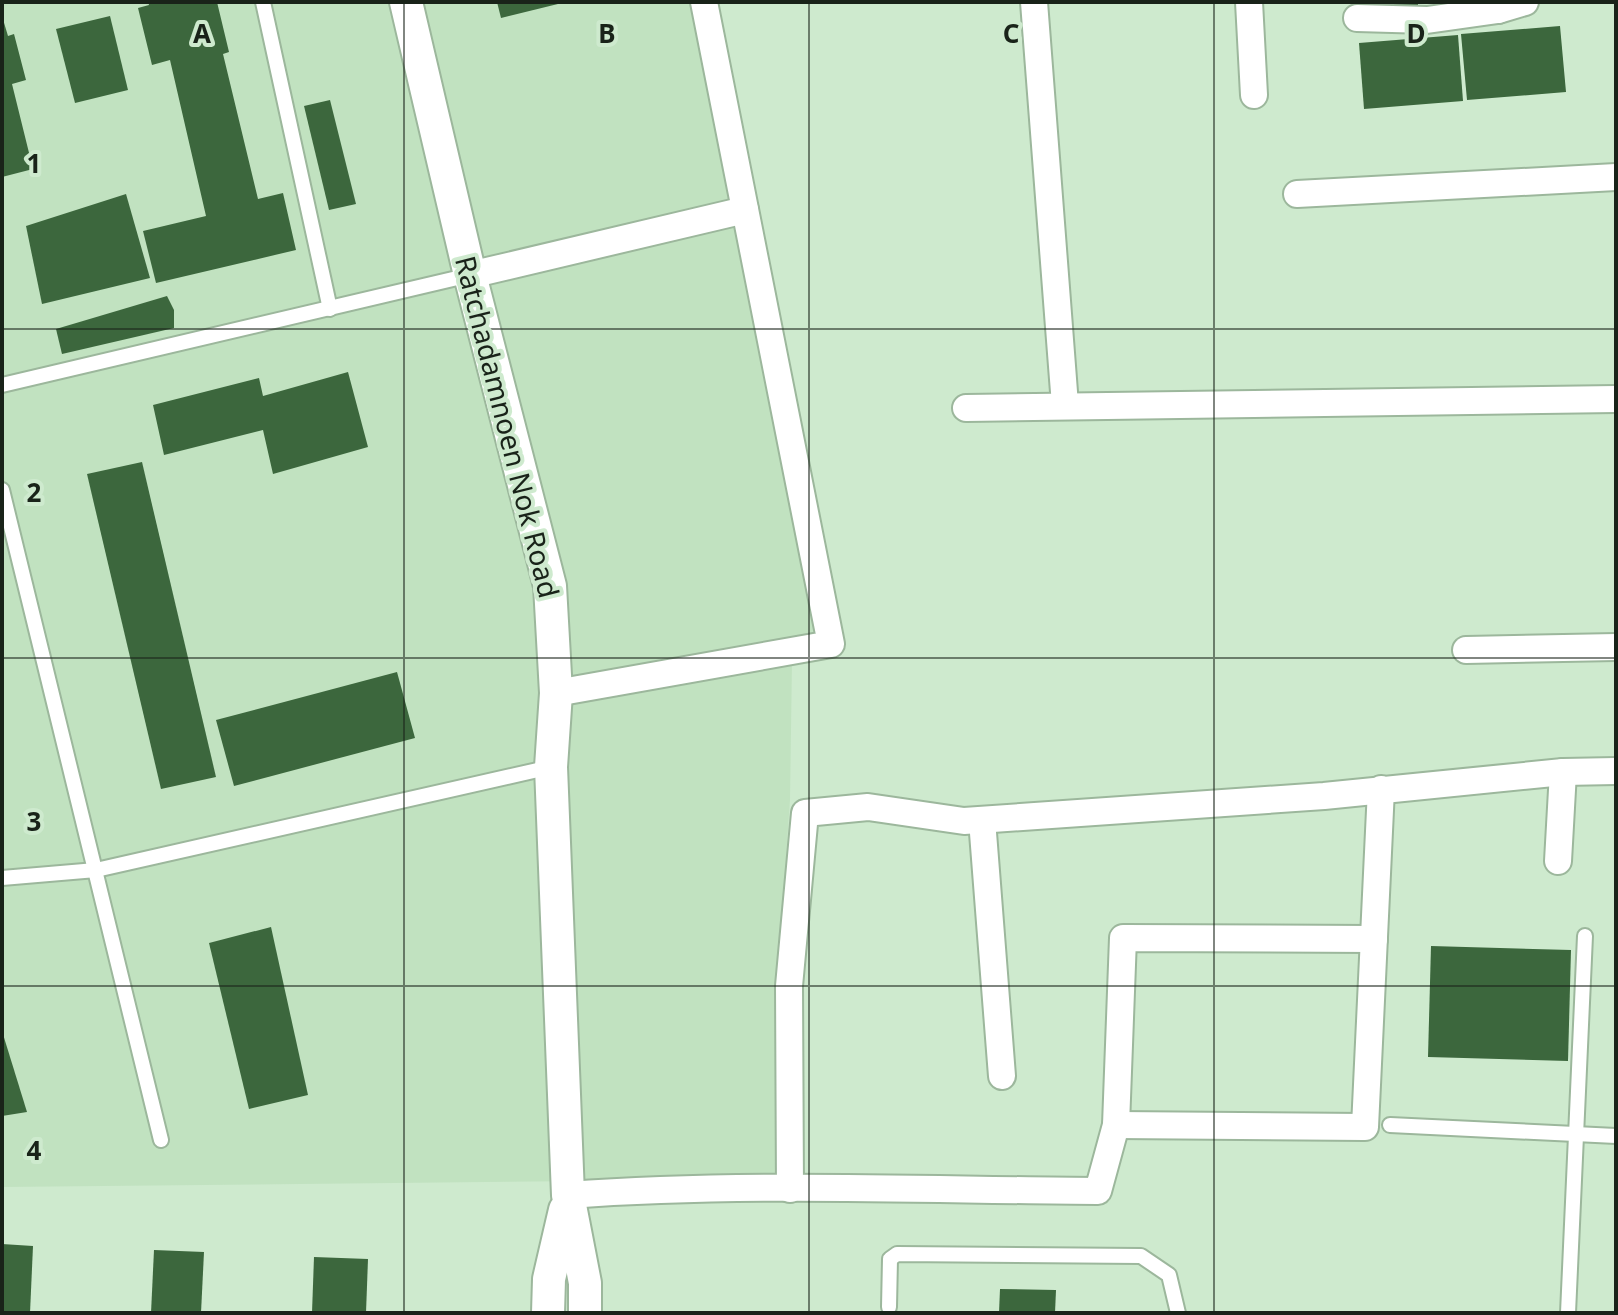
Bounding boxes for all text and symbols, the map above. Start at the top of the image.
text: A [193,15,211,51]
text: B [598,15,616,51]
text: C [1003,15,1019,51]
text: D [1406,15,1426,51]
text: 1 [27,145,41,181]
street label: Ratchadamnoen Nok Road [447,252,569,602]
text: 2 [27,474,42,510]
text: 3 [27,803,41,839]
text: 4 [27,1132,42,1168]

